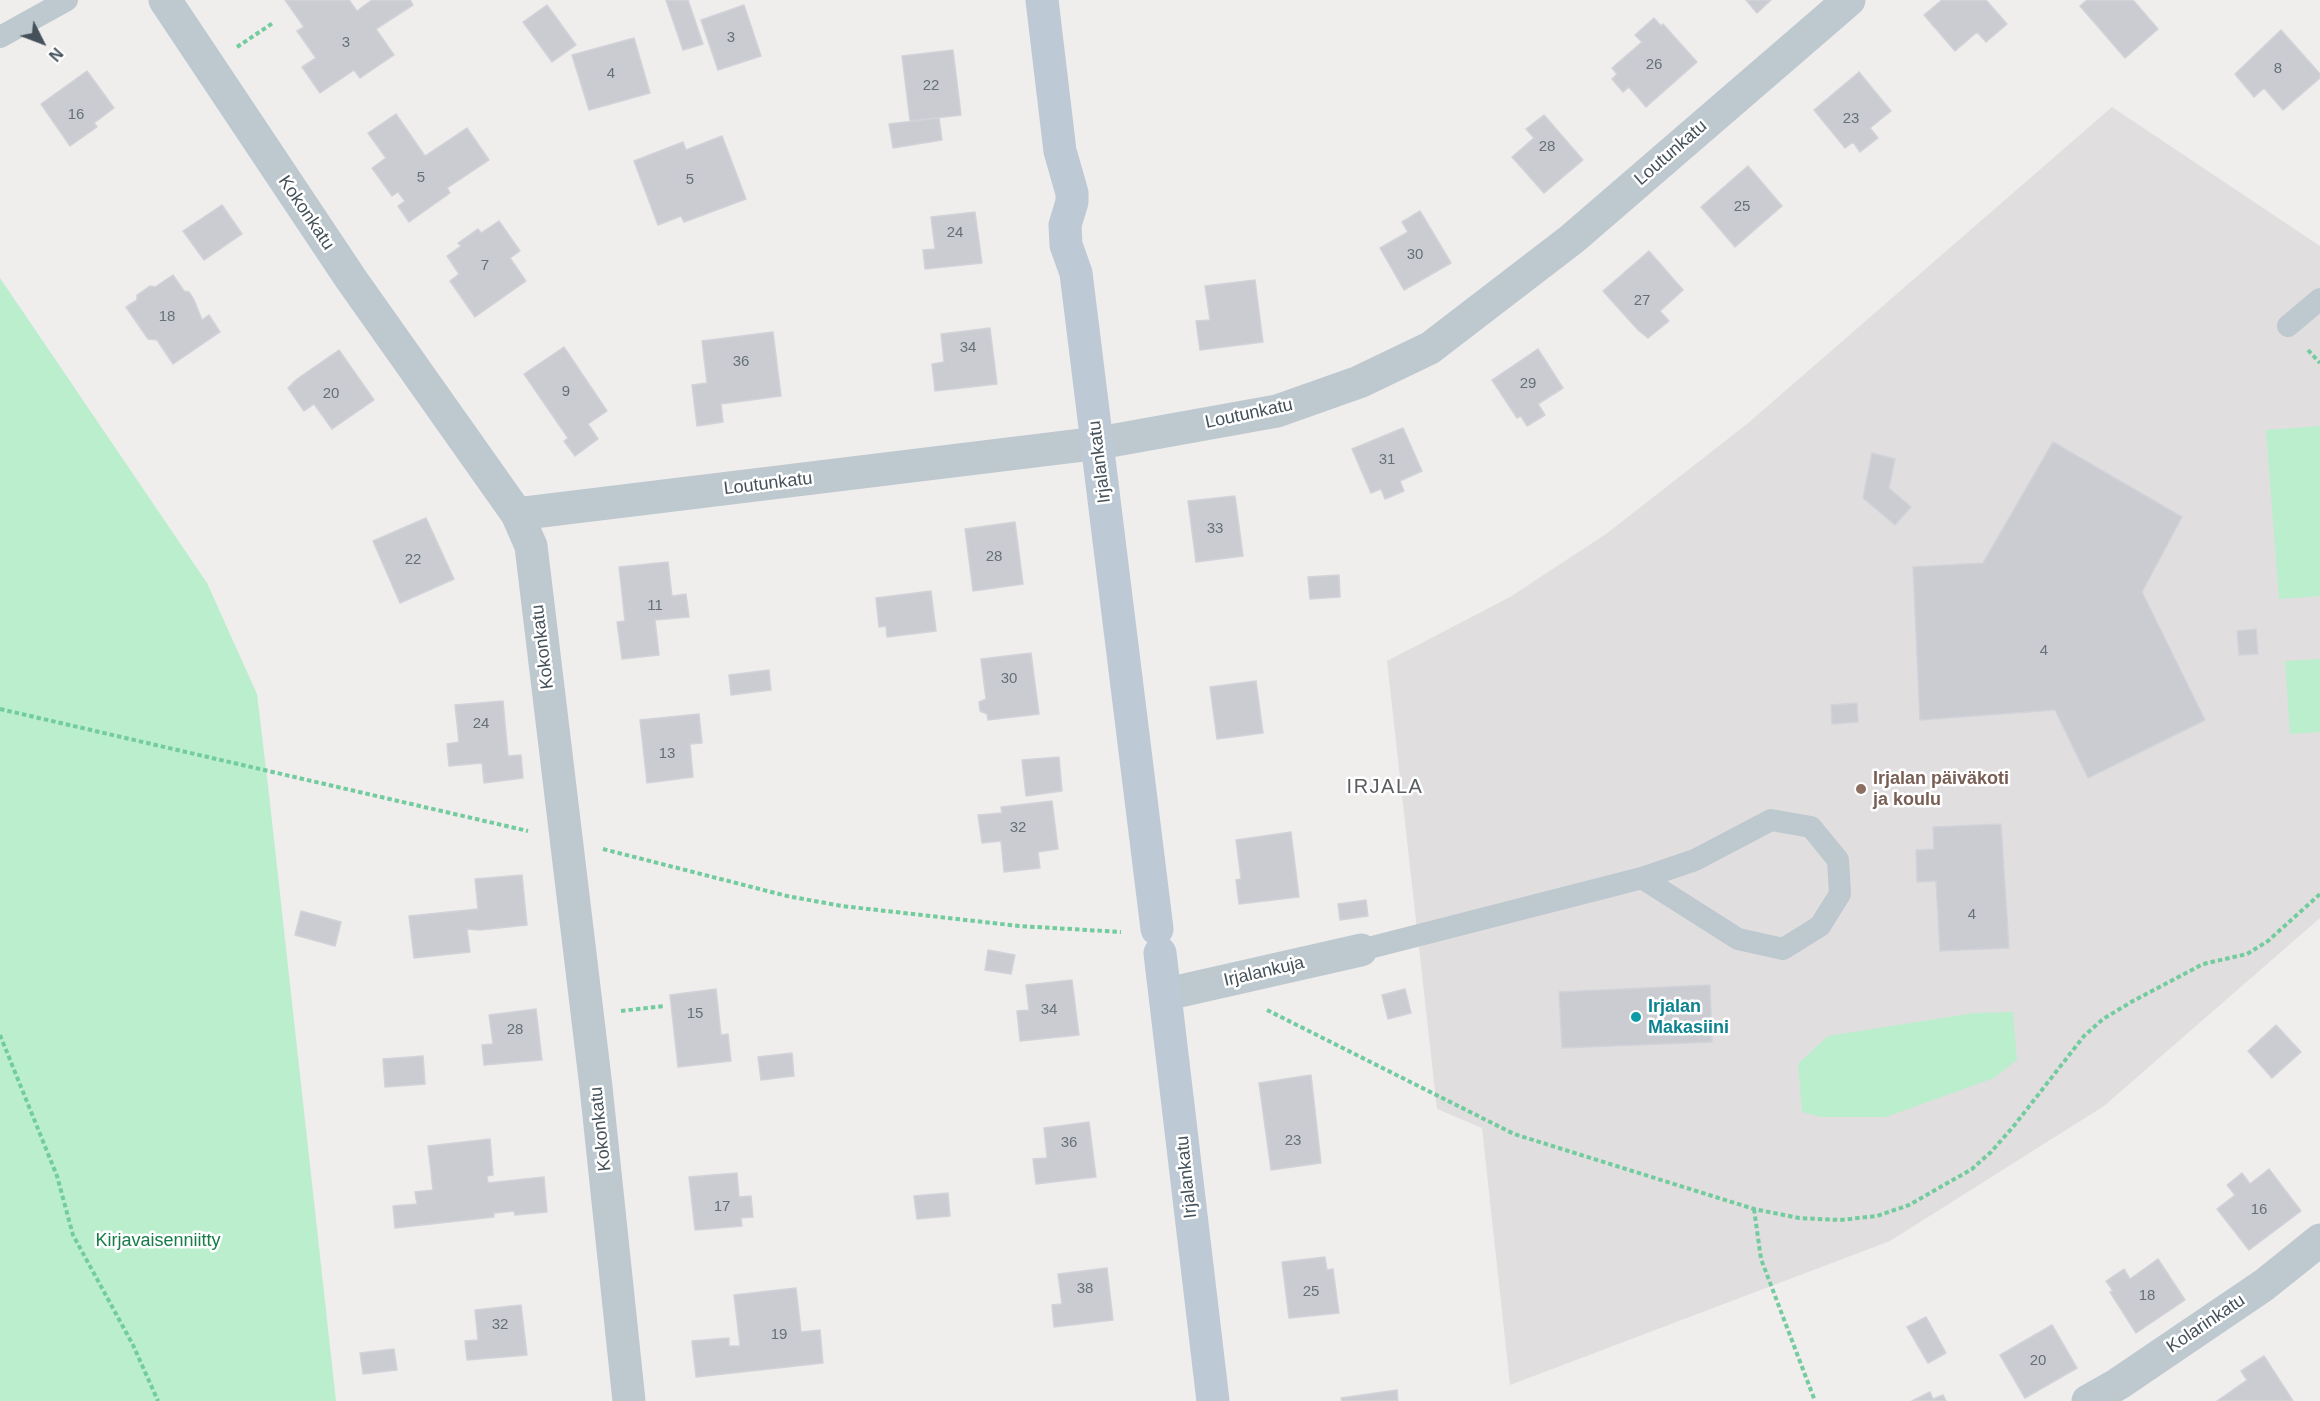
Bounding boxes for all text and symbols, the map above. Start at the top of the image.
north arrow [12,12,72,72]
house number: 3 [727,29,735,47]
house number: 3 [342,34,350,52]
text: N [46,44,66,64]
house number: 26 [1646,56,1662,74]
house number: 8 [2274,60,2282,78]
house number: 4 [607,65,615,83]
house number: 22 [923,77,939,95]
house number: 16 [68,106,84,124]
house number: 23 [1843,110,1859,128]
street label: Loutunkatu [1630,116,1712,190]
house number: 28 [1539,138,1555,156]
house number: 5 [417,169,425,187]
house number: 5 [686,171,694,189]
street label: Kokonkatu [273,172,339,254]
house number: 25 [1734,198,1750,216]
house number: 24 [947,224,963,242]
house number: 30 [1407,246,1423,264]
house number: 7 [481,257,489,275]
house number: 27 [1634,292,1650,310]
house number: 18 [159,308,175,326]
house number: 34 [960,339,976,357]
house number: 36 [733,353,749,371]
house number: 29 [1520,375,1536,393]
house number: 9 [562,383,570,401]
house number: 20 [323,385,339,403]
street label: Loutunkatu [1203,394,1295,434]
street label: Irjalankatu [1084,419,1116,505]
house number: 31 [1379,451,1395,469]
street label: Loutunkatu [722,468,814,500]
house number: 33 [1207,520,1223,538]
house number: 28 [986,548,1002,566]
house number: 22 [405,551,421,569]
house number: 11 [647,597,663,615]
street label: Kokonkatu [527,603,559,691]
house number: 4 [2040,642,2048,660]
house number: 30 [1001,670,1017,688]
house number: 24 [473,715,489,733]
house number: 13 [659,745,675,763]
place label: Irjalan päiväkoti ja koulu [1873,768,2009,810]
district label: IRJALA [1347,775,1423,799]
marker: Irjalan päiväkoti ja koulu [1854,782,1868,796]
house number: 32 [1010,819,1026,837]
house number: 4 [1968,906,1976,924]
street label: Irjalankuja [1222,952,1306,992]
place label: Irjalan Makasiini [1648,996,1729,1038]
house number: 34 [1041,1001,1057,1019]
house number: 15 [687,1005,703,1023]
marker: Irjalan Makasiini [1629,1010,1643,1024]
house number: 28 [507,1021,523,1039]
street label: Kokonkatu [586,1086,616,1172]
house number: 23 [1285,1132,1301,1150]
house number: 36 [1061,1134,1077,1152]
street label: Irjalankatu [1172,1135,1202,1219]
house number: 17 [714,1198,730,1216]
house number: 16 [2251,1201,2267,1219]
park label: Kirjavaisenniitty [95,1230,221,1252]
house number: 38 [1077,1280,1093,1298]
house number: 25 [1303,1283,1319,1301]
house number: 18 [2139,1287,2155,1305]
street label: Kolarinkatu [2163,1290,2249,1358]
house number: 32 [492,1316,508,1334]
house number: 19 [771,1326,787,1344]
house number: 20 [2030,1352,2046,1370]

